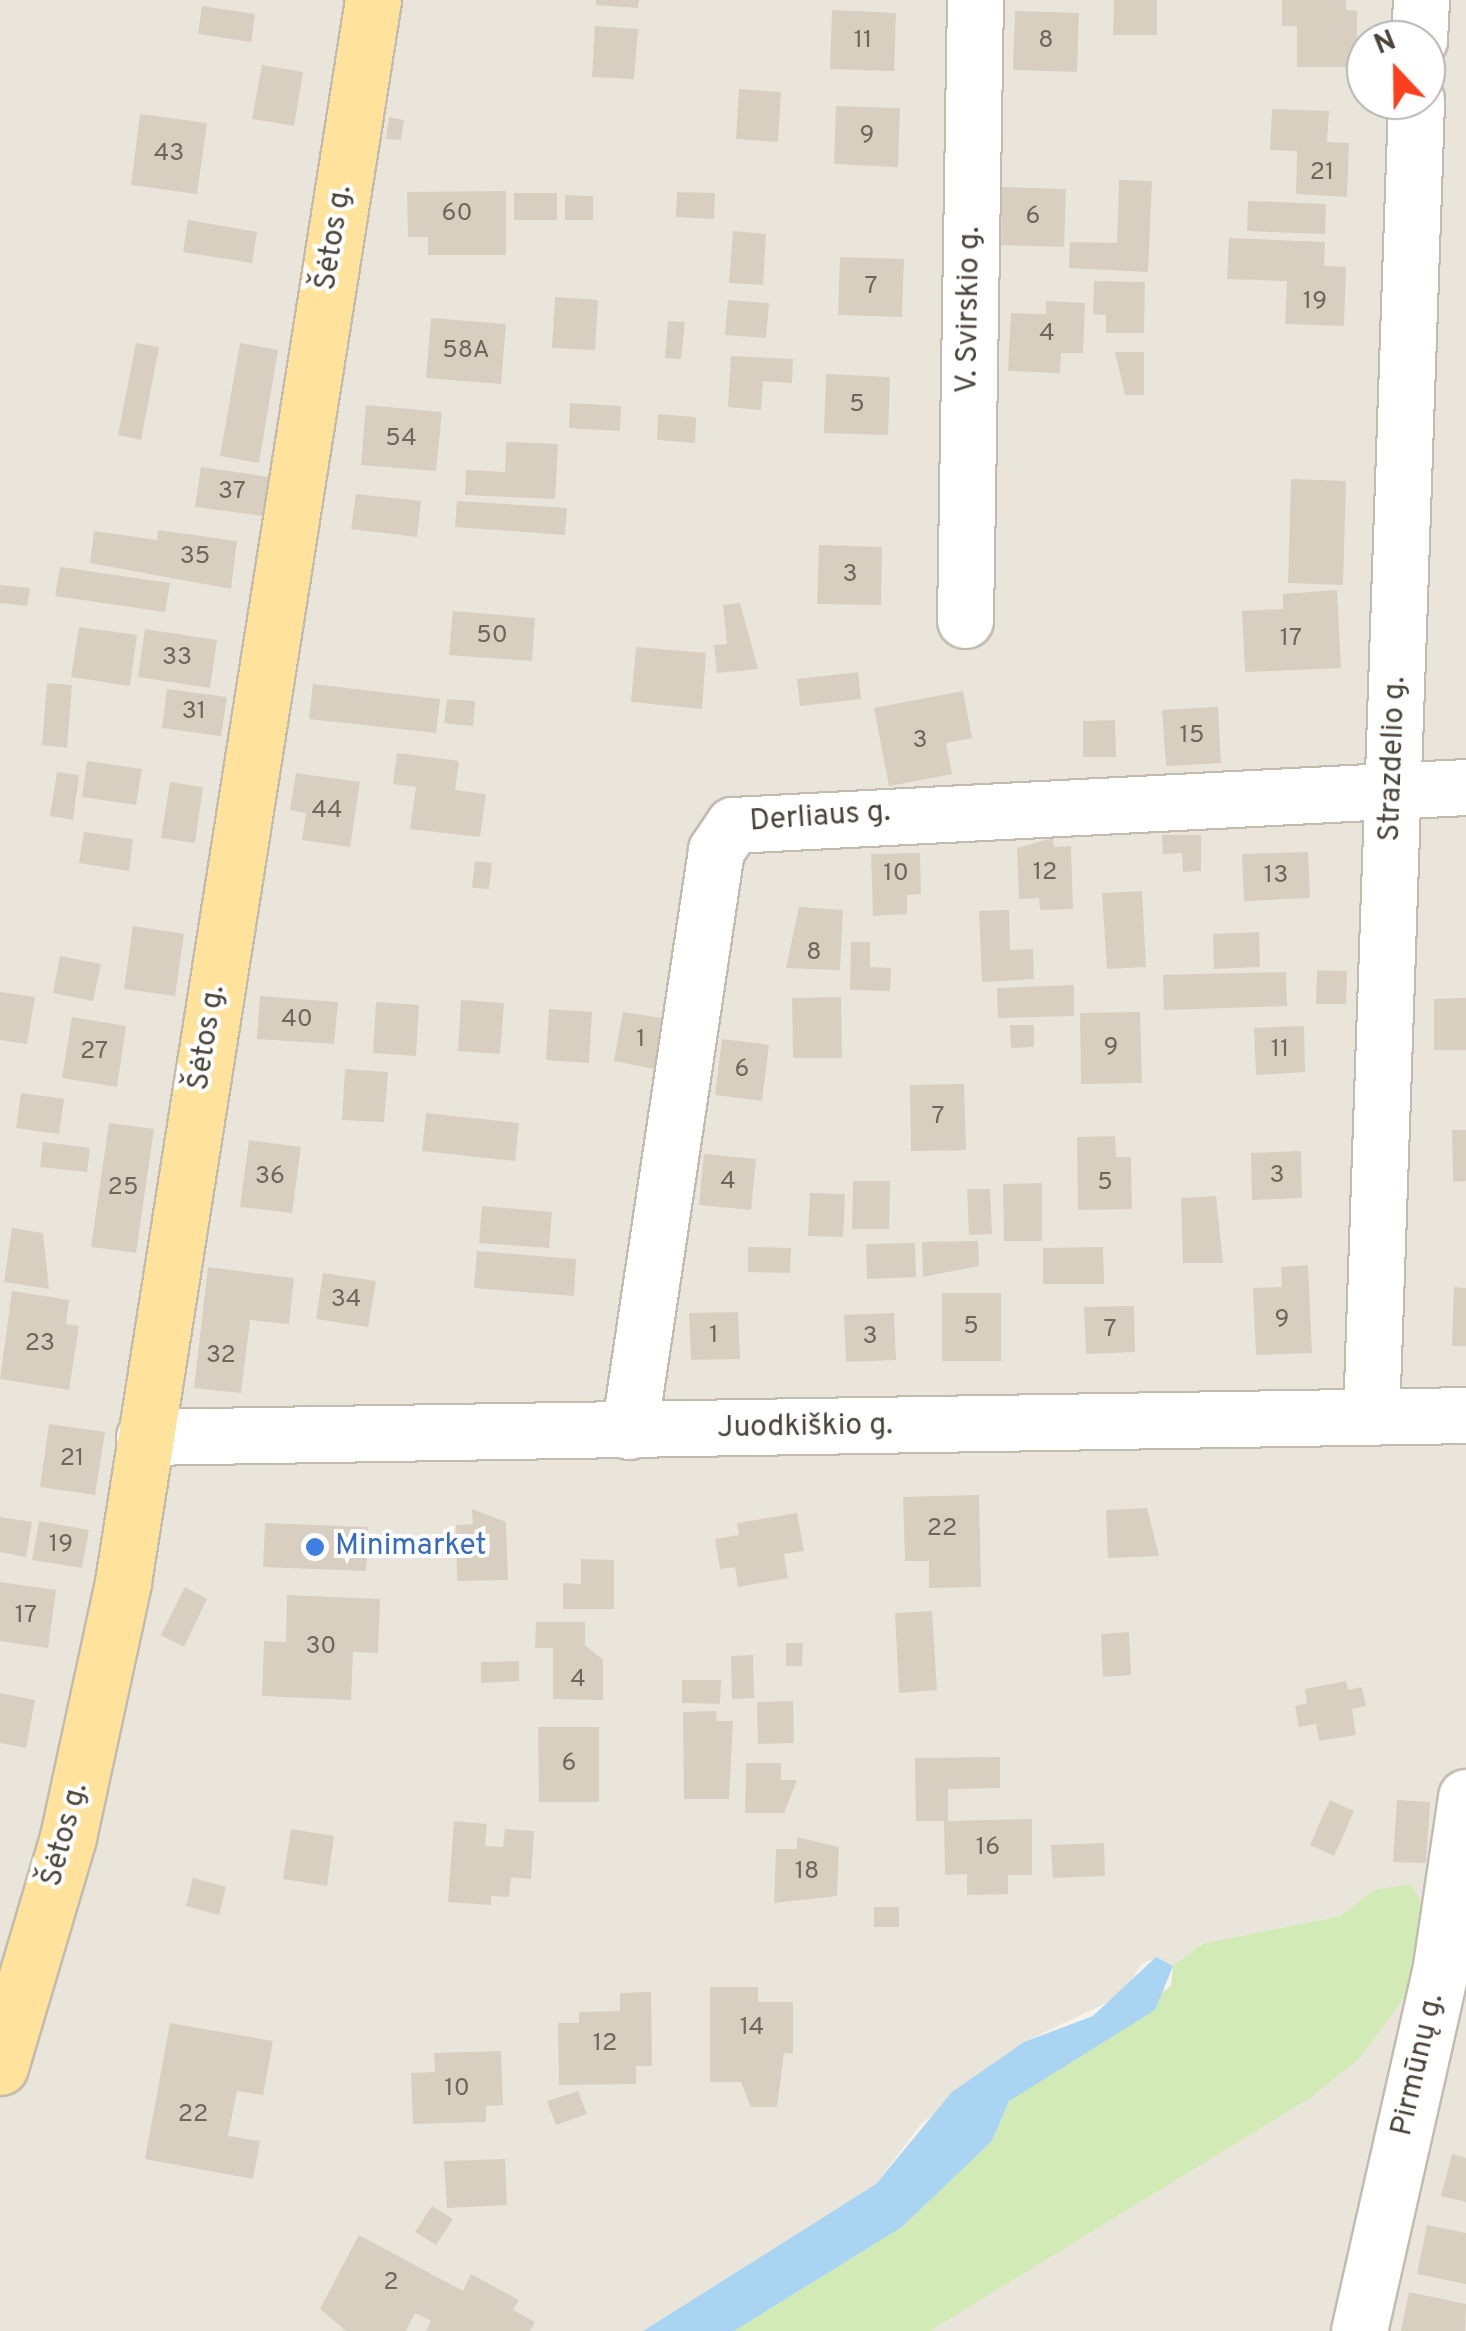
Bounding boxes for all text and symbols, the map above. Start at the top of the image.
north arrow [1346,20,1446,120]
text: N [1369,24,1402,64]
house number: 11 [854,26,872,56]
house number: 8 [1038,26,1054,56]
house number: 9 [860,121,874,151]
house number: 43 [154,139,184,169]
house number: 21 [1310,158,1334,188]
street label: Šėtos g. [309,183,361,293]
house number: 60 [442,199,472,229]
house number: 6 [1026,202,1040,232]
street label: V. Svirskio g. [951,226,989,394]
house number: 7 [864,272,878,302]
house number: 19 [1303,287,1327,317]
house number: 4 [1039,319,1055,349]
house number: 58A [442,336,490,366]
house number: 5 [849,390,865,420]
house number: 54 [385,424,417,454]
house number: 37 [218,477,246,507]
house number: 35 [180,542,210,572]
house number: 3 [842,560,858,590]
house number: 50 [476,621,508,651]
house number: 17 [1280,624,1302,654]
house number: 33 [162,643,192,673]
street label: Strazdelio g. [1373,676,1415,842]
house number: 31 [182,697,206,727]
house number: 15 [1180,721,1204,751]
house number: 3 [912,726,928,756]
street label: Derliaus g. [748,795,892,841]
house number: 44 [311,796,343,826]
house number: 12 [1033,858,1057,888]
house number: 10 [883,859,909,889]
house number: 13 [1264,861,1288,891]
house number: 8 [806,938,822,968]
street label: Šėtos g. [182,983,234,1093]
house number: 40 [281,1005,313,1035]
house number: 1 [636,1025,646,1055]
house number: 9 [1104,1033,1118,1063]
house number: 11 [1271,1035,1289,1065]
house number: 27 [80,1037,108,1067]
house number: 6 [735,1055,749,1085]
house number: 7 [931,1102,945,1132]
house number: 3 [1269,1161,1285,1191]
house number: 36 [255,1162,285,1192]
house number: 4 [720,1167,736,1197]
house number: 5 [1097,1168,1113,1198]
house number: 25 [108,1173,138,1203]
house number: 34 [331,1285,361,1315]
house number: 9 [1275,1305,1289,1335]
house number: 5 [963,1312,979,1342]
house number: 7 [1103,1315,1117,1345]
house number: 1 [709,1321,719,1351]
house number: 3 [862,1322,878,1352]
house number: 23 [25,1329,55,1359]
house number: 32 [206,1341,236,1371]
street label: Juodkiškio g. [717,1408,893,1448]
house number: 21 [60,1444,84,1474]
house number: 22 [927,1514,957,1544]
place label: Minimarket [335,1529,487,1565]
house number: 19 [49,1530,73,1560]
marker: Minimarket [304,1536,326,1558]
house number: 17 [15,1601,37,1631]
house number: 30 [306,1632,336,1662]
house number: 4 [570,1665,586,1695]
house number: 6 [562,1749,576,1779]
street label: Šėtos g. [35,1779,97,1891]
house number: 16 [976,1833,1000,1863]
house number: 18 [795,1857,819,1887]
street label: Pirmūnų g. [1385,1990,1453,2140]
house number: 14 [740,2013,764,2043]
house number: 12 [593,2029,617,2059]
house number: 10 [444,2074,470,2104]
house number: 22 [178,2100,208,2130]
house number: 2 [383,2268,399,2298]

